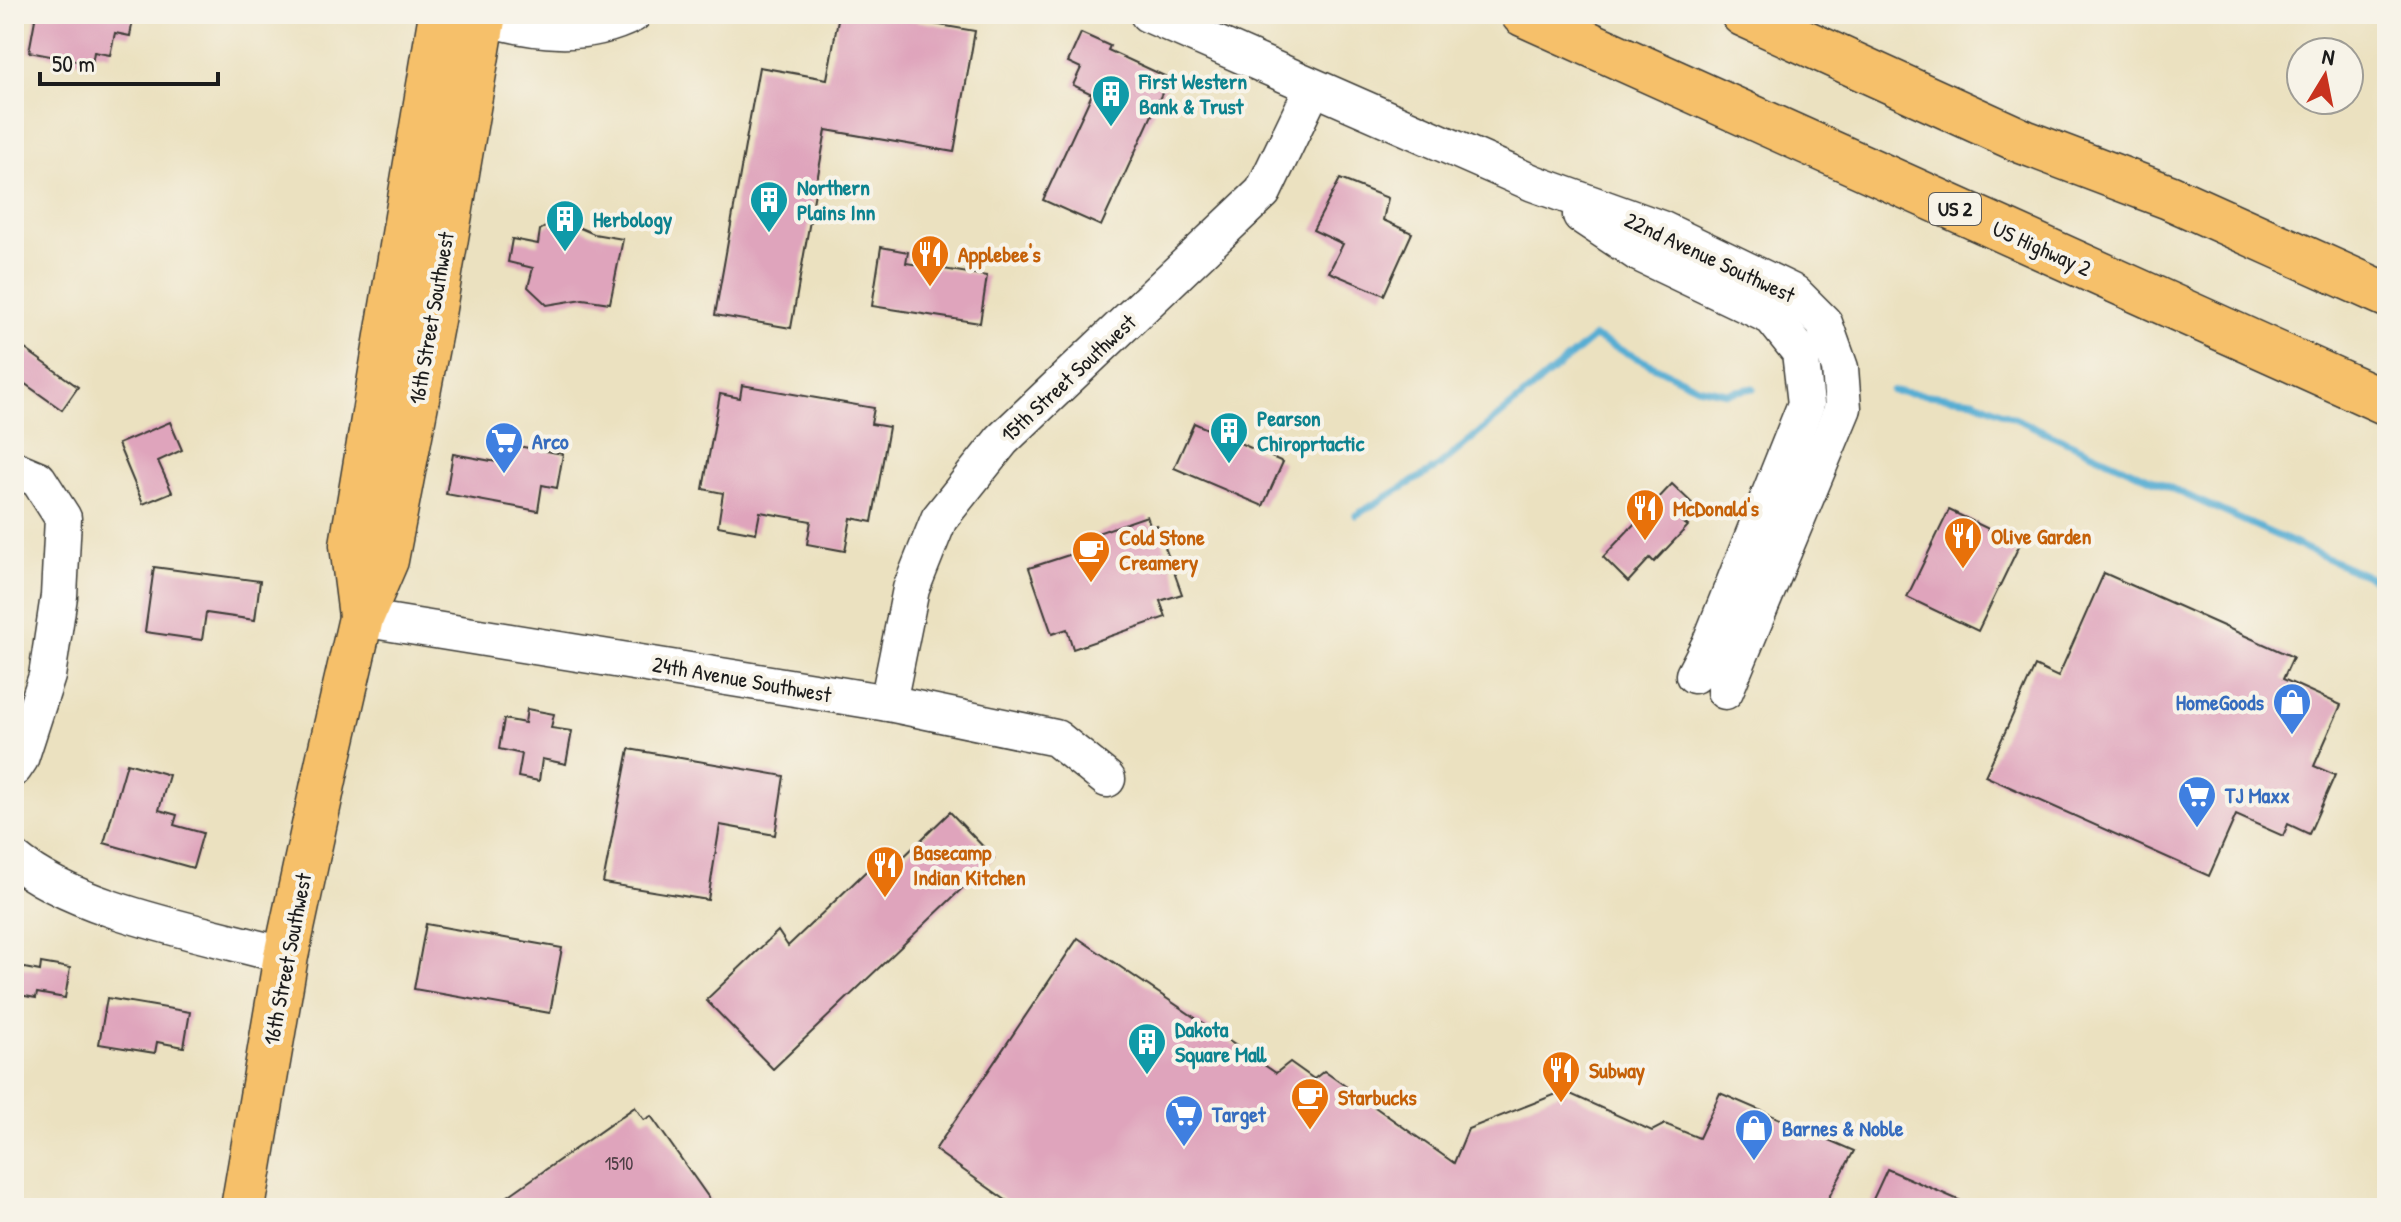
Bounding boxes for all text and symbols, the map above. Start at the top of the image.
scale bar [40,36,218,86]
north arrow [2285,36,2365,116]
text: N [2320,41,2337,72]
text: 50 m [52,47,95,79]
place label: First Western Bank & Trust [1138,66,1247,121]
building icon: First Western Bank & Trust [1090,73,1132,128]
place label: Northern Plains Inn [797,172,876,227]
building icon: Northern Plains Inn [748,179,790,234]
road number: US 2 [1929,193,1981,225]
building icon: Herbology [544,198,586,253]
place label: Herbology [593,204,673,235]
street label: 22nd Avenue Southwest [1620,204,1800,310]
street label: US Highway 2 [1988,213,2097,283]
street label: 16th Street Southwest [401,229,461,407]
restaurant icon: Applebee's [909,233,951,288]
place label: Applebee's [958,239,1041,270]
street label: 15th Street Southwest [994,307,1143,449]
place label: Pearson Chiroprtactic [1257,403,1365,459]
building icon: Pearson Chiroprtactic [1208,410,1250,465]
supermarket icon: Arco [483,420,525,475]
place label: Arco [532,426,569,456]
restaurant icon: McDonald's [1624,487,1666,542]
place label: McDonald's [1673,493,1760,523]
restaurant icon: Olive Garden [1942,515,1984,570]
place label: Olive Garden [1991,521,2092,551]
place label: Cold Stone Creamery [1119,522,1205,578]
cafe icon: Cold Stone Creamery [1070,529,1112,584]
street label: 24th Avenue Southwest [650,649,834,710]
shop icon: HomeGoods [2271,681,2313,736]
place label: HomeGoods [2176,687,2265,717]
supermarket icon: TJ Maxx [2176,774,2218,829]
place label: TJ Maxx [2224,780,2290,810]
place label: Basecamp Indian Kitchen [913,837,1026,892]
restaurant icon: Basecamp Indian Kitchen [864,844,906,899]
street label: 16th Street Southwest [256,870,318,1047]
place label: Dakota Square Mall [1175,1014,1267,1070]
building icon: Dakota Square Mall [1126,1021,1168,1076]
restaurant icon: Subway [1540,1049,1582,1104]
place label: Subway [1589,1055,1646,1086]
cafe icon: Starbucks [1289,1076,1331,1131]
place label: Starbucks [1338,1082,1417,1112]
supermarket icon: Target [1163,1093,1205,1148]
place label: Target [1211,1099,1267,1130]
shop icon: Barnes & Noble [1733,1107,1775,1162]
place label: Barnes & Noble [1782,1113,1904,1143]
house number: 1510 [605,1151,633,1176]

